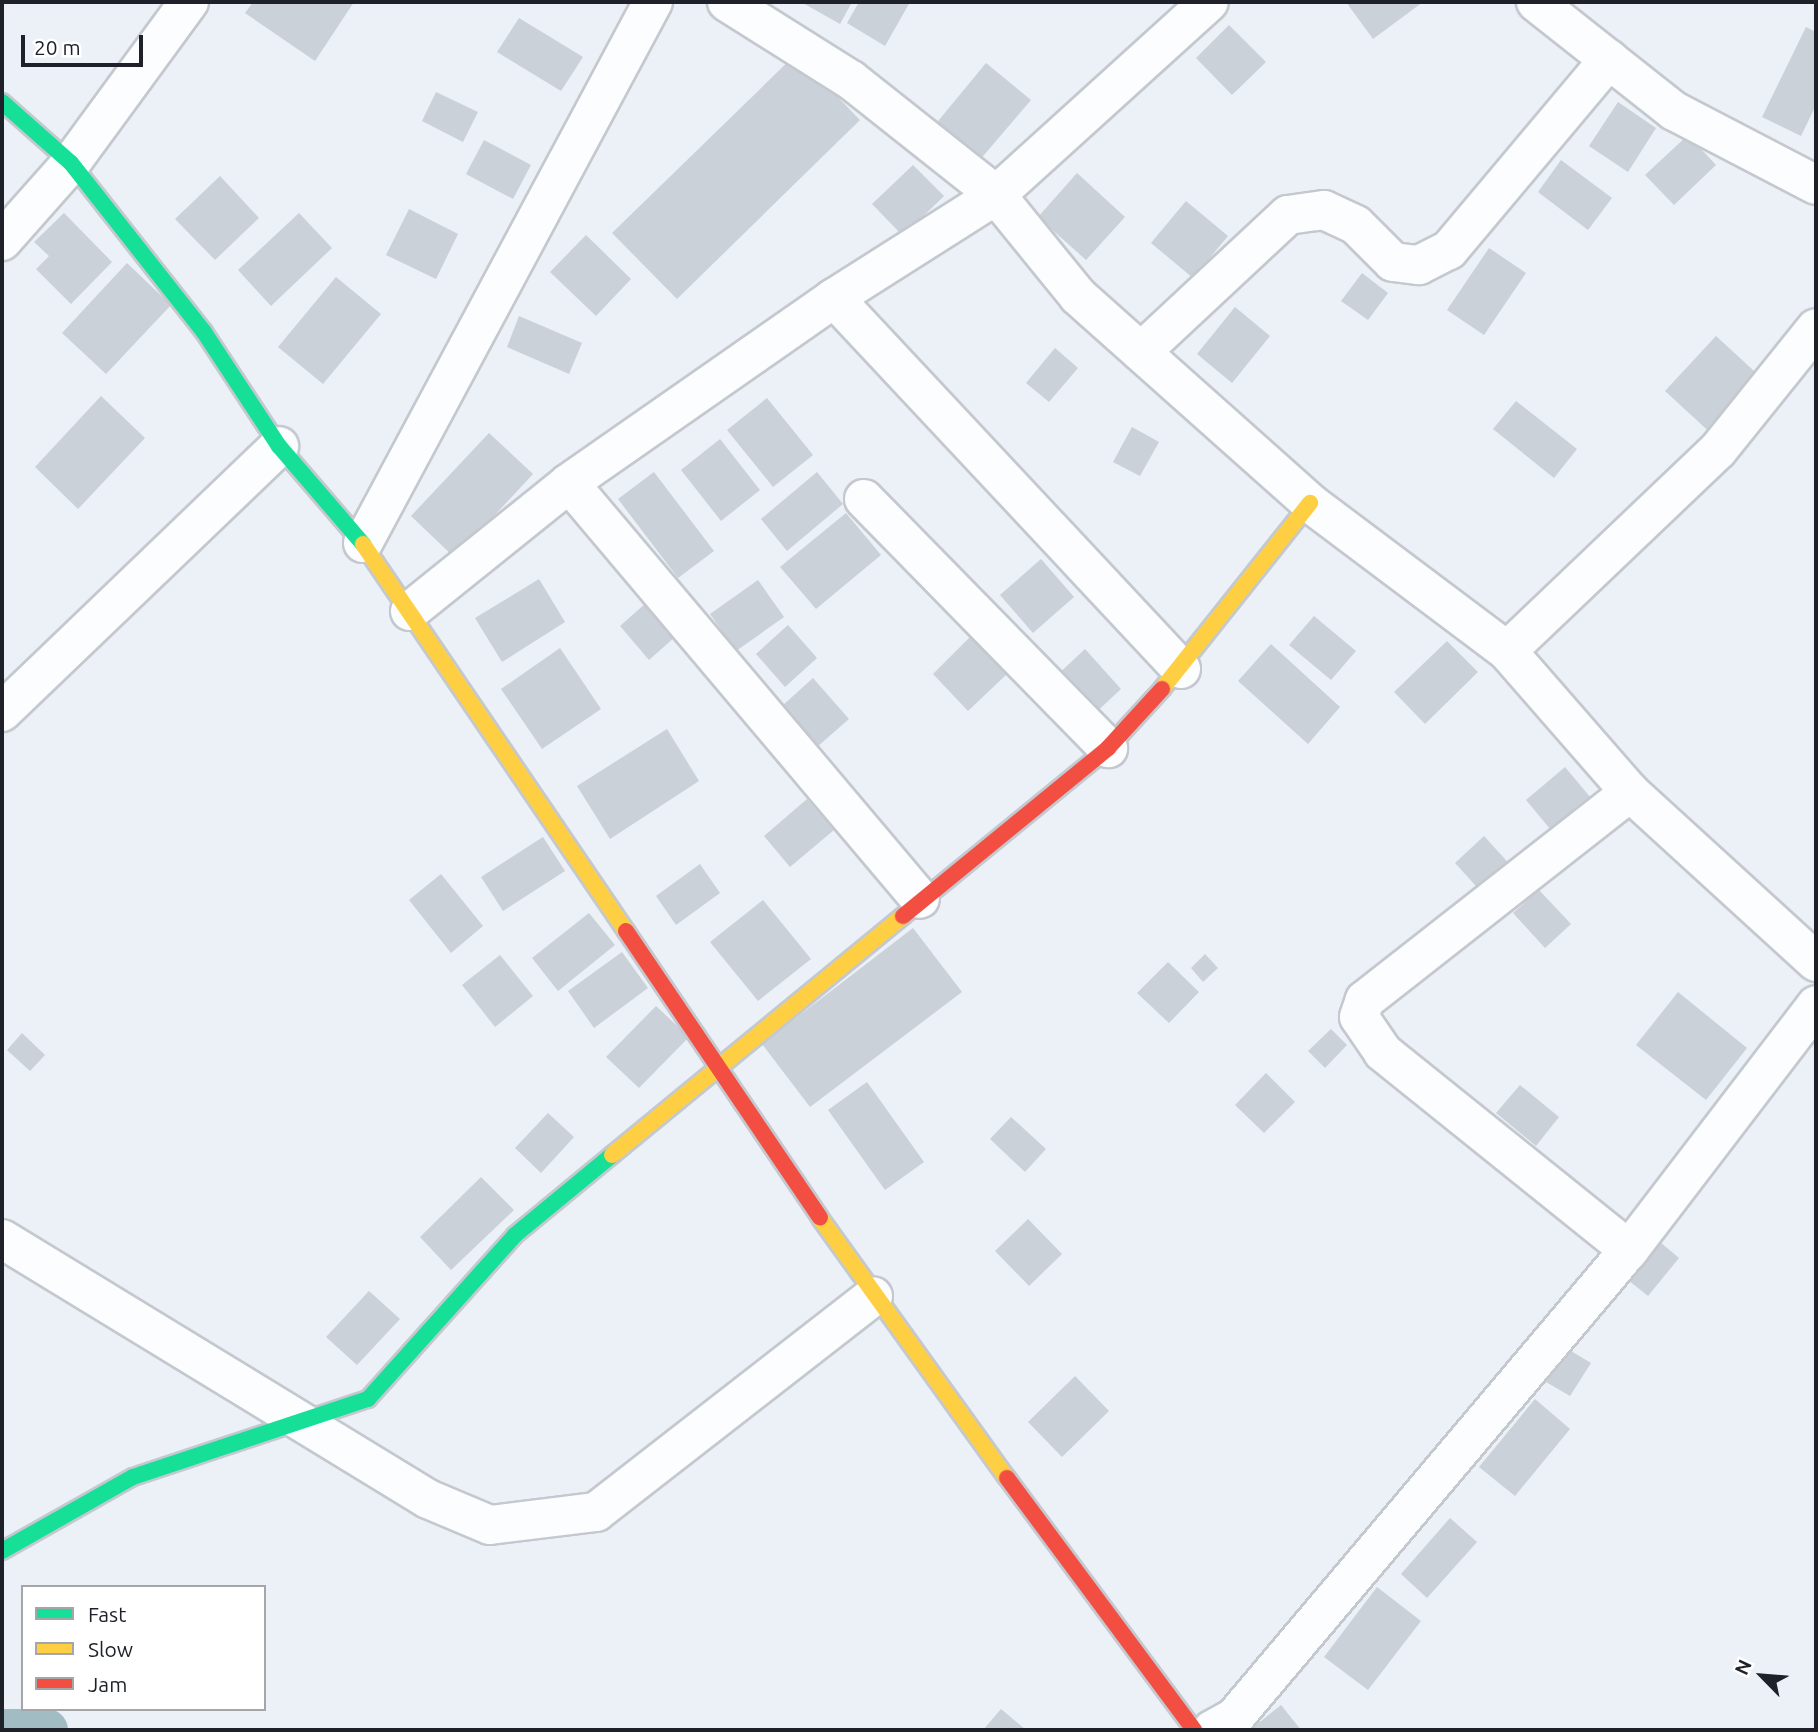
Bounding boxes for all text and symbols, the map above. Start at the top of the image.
scale bar [24,21,147,65]
text: 20 m [34,35,81,59]
legend [21,1585,266,1711]
text: Fast [88,1602,126,1626]
text: Slow [88,1637,133,1661]
north arrow [1727,1641,1797,1711]
text: N [1730,1656,1756,1678]
text: Jam [88,1672,127,1696]

